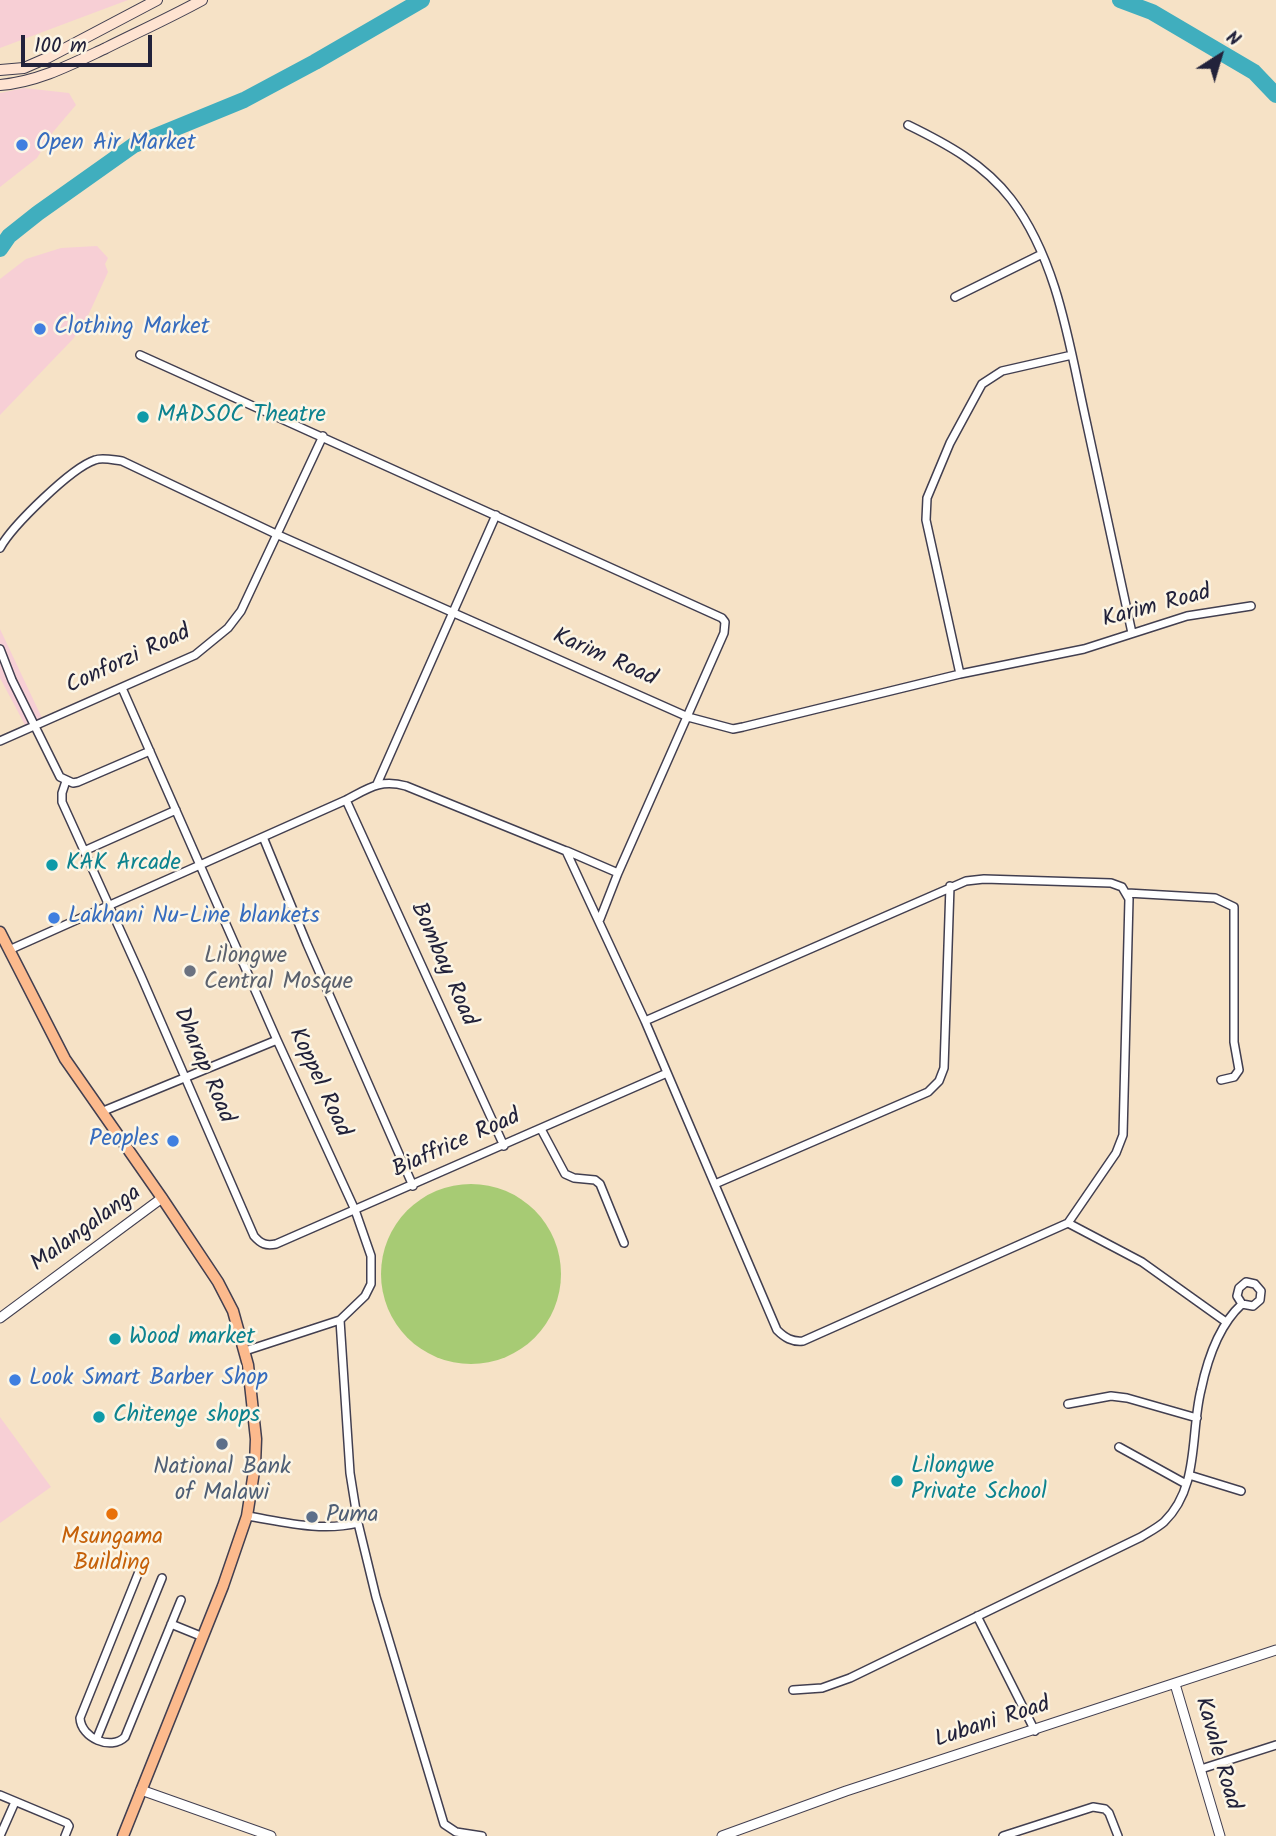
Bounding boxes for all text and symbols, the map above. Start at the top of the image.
scale bar [24,21,156,65]
north arrow [1185,21,1255,91]
text: N [1219,24,1246,55]
text: 100 m [34,30,87,63]
place label: Open Air Market [36,131,196,159]
marker: Open Air Market [14,137,30,153]
place label: Clothing Market [54,315,210,343]
marker: Clothing Market [32,321,48,337]
place label: MADSOC Theatre [157,403,326,431]
marker: MADSOC Theatre [135,409,151,425]
street label: Karim Road [1100,580,1214,636]
street label: Conforzi Road [62,620,196,702]
street label: Karim Road [548,624,660,694]
place label: KAK Arcade [66,851,181,879]
marker: KAK Arcade [44,857,60,873]
street label: Bombay Road [402,899,482,1031]
place label: Lakhani Nu-Line blankets [68,904,320,932]
marker: Lakhani Nu-Line blankets [46,910,62,926]
place label: Lilongwe Central Mosque [204,944,353,998]
marker: Lilongwe Central Mosque [182,963,198,979]
street label: Dharap Road [165,1004,239,1128]
street label: Koppel Road [281,1024,355,1142]
street label: Biaffrice Road [389,1104,525,1186]
place label: Peoples [89,1127,159,1155]
marker: Peoples [165,1133,181,1149]
street label: Malangalanga [26,1181,148,1279]
place label: Wood market [129,1325,255,1353]
marker: Wood market [107,1331,123,1347]
place label: Look Smart Barber Shop [29,1366,268,1394]
marker: Look Smart Barber Shop [7,1372,23,1388]
place label: Chitenge shops [113,1403,260,1431]
marker: Chitenge shops [91,1409,107,1425]
marker: National Bank of Malawi [214,1436,230,1452]
place label: Lilongwe Private School [911,1454,1047,1508]
place label: National Bank of Malawi [153,1455,291,1509]
marker: Lilongwe Private School [889,1473,905,1489]
place label: Puma [326,1503,379,1531]
marker: Msungama Building [104,1506,120,1522]
marker: Puma [304,1509,320,1525]
place label: Msungama Building [61,1525,163,1579]
street label: Lubani Road [932,1692,1054,1756]
street label: Kavale Road [1187,1694,1245,1814]

